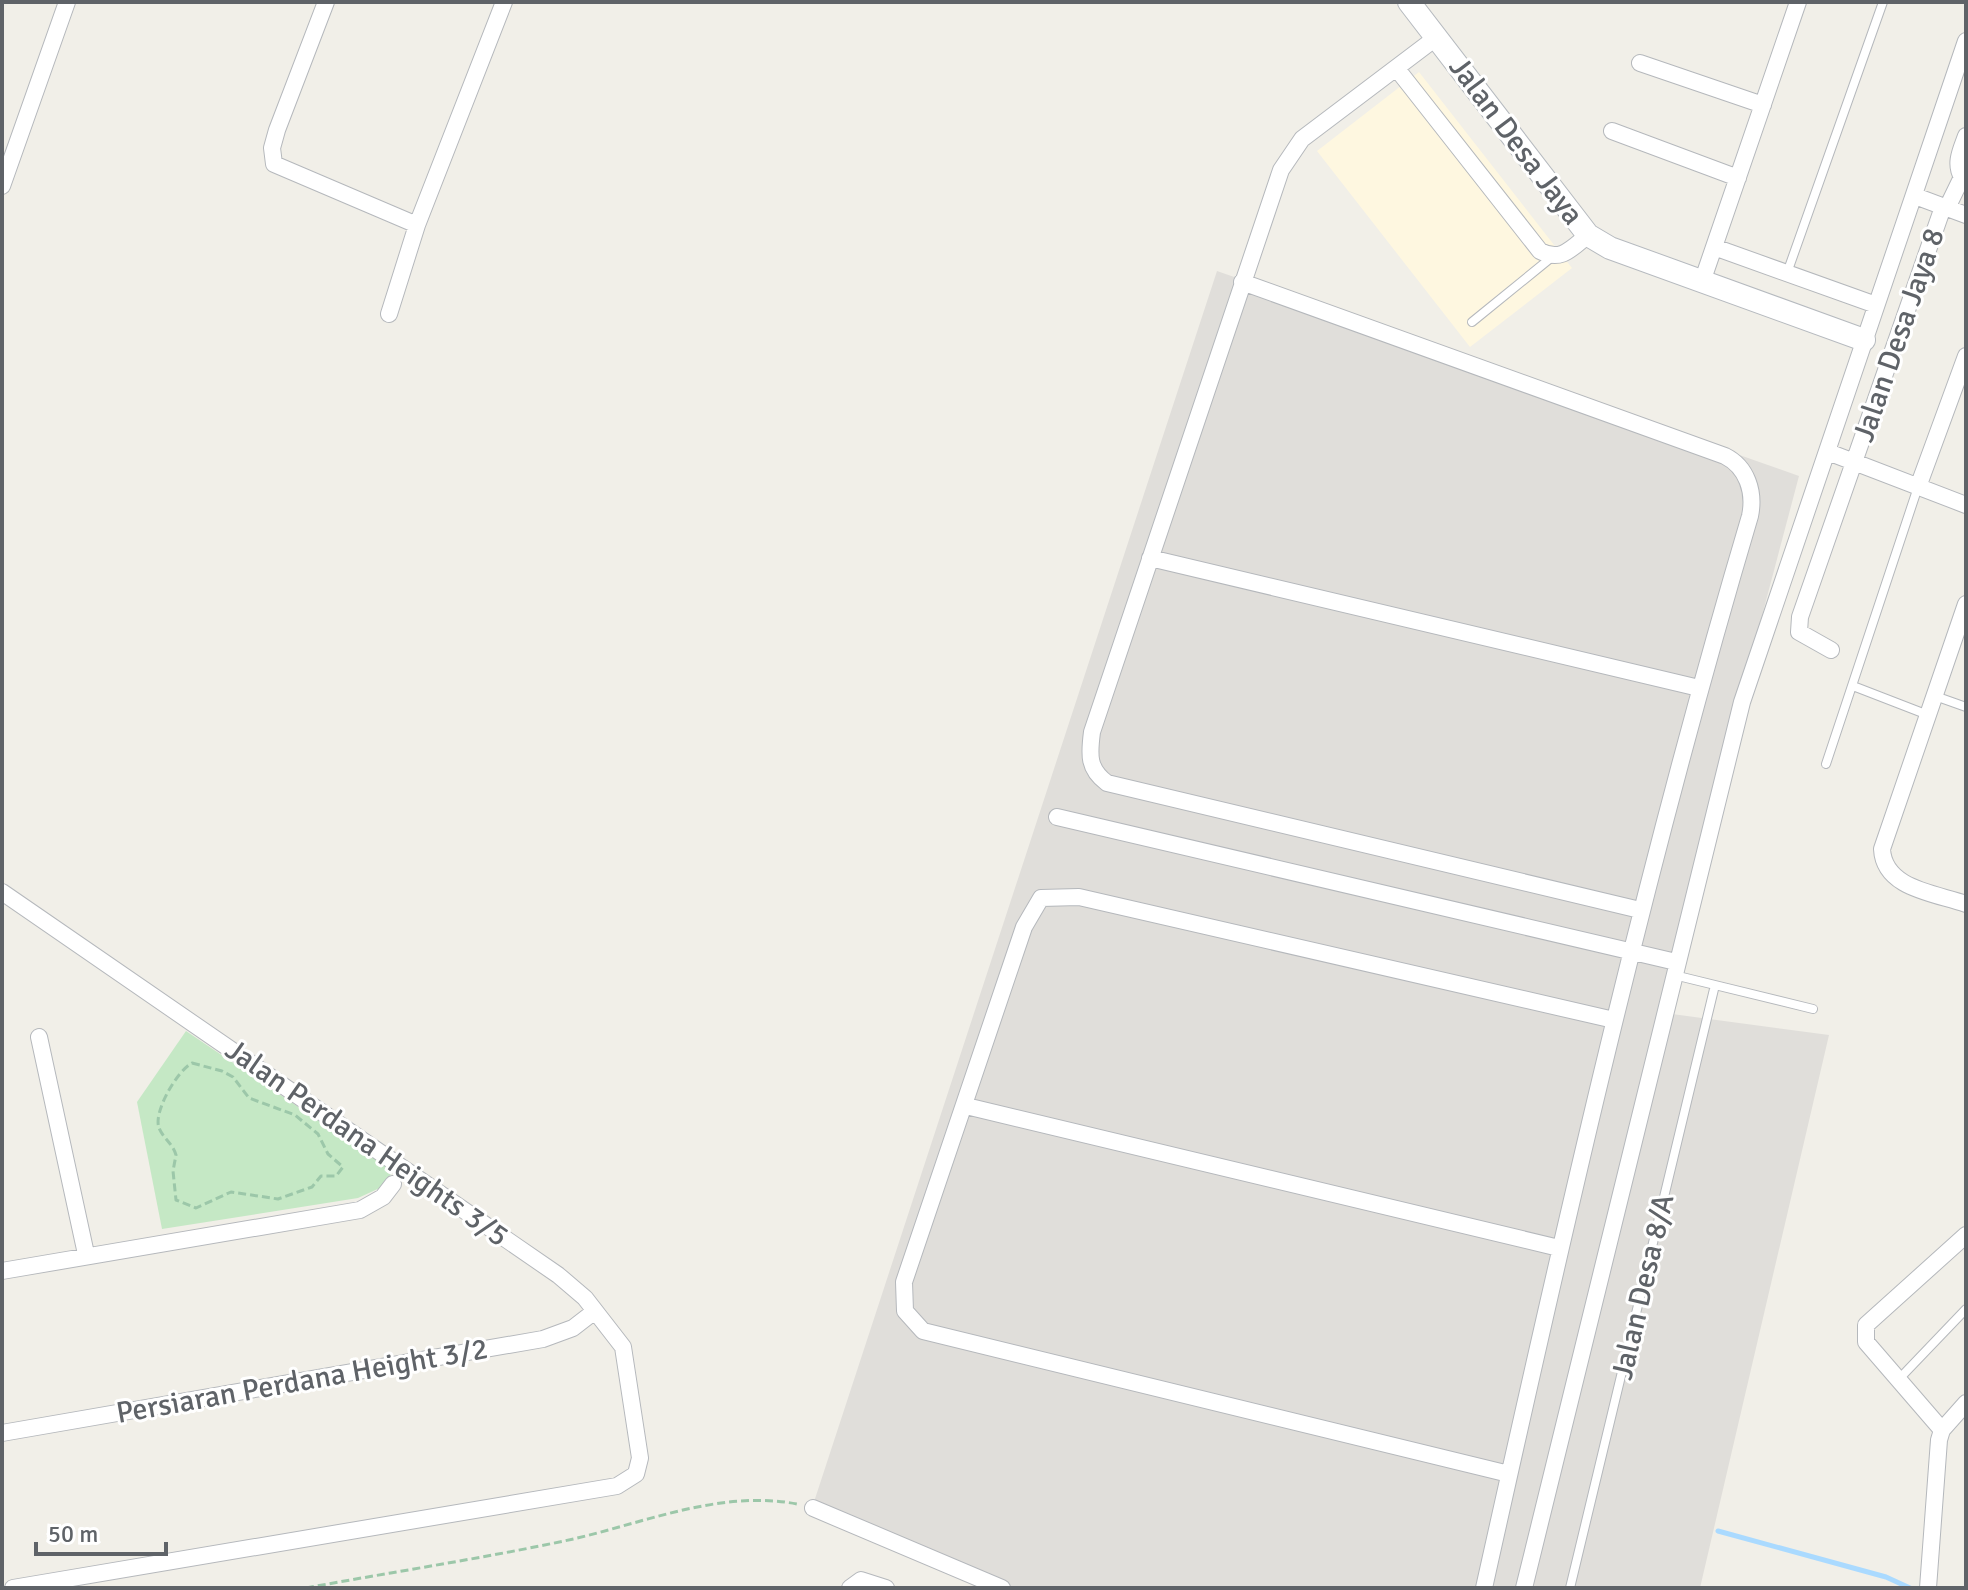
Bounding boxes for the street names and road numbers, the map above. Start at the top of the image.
street label: Jalan Desa Jaya [1441,50,1591,232]
street label: Jalan Desa Jaya 8 [1845,223,1953,447]
street label: Jalan Perdana Heights 3/5 [218,1031,516,1255]
street label: Jalan Desa 8/A [1604,1191,1682,1383]
street label: Persiaran Perdana Height 3/2 [113,1330,491,1432]

